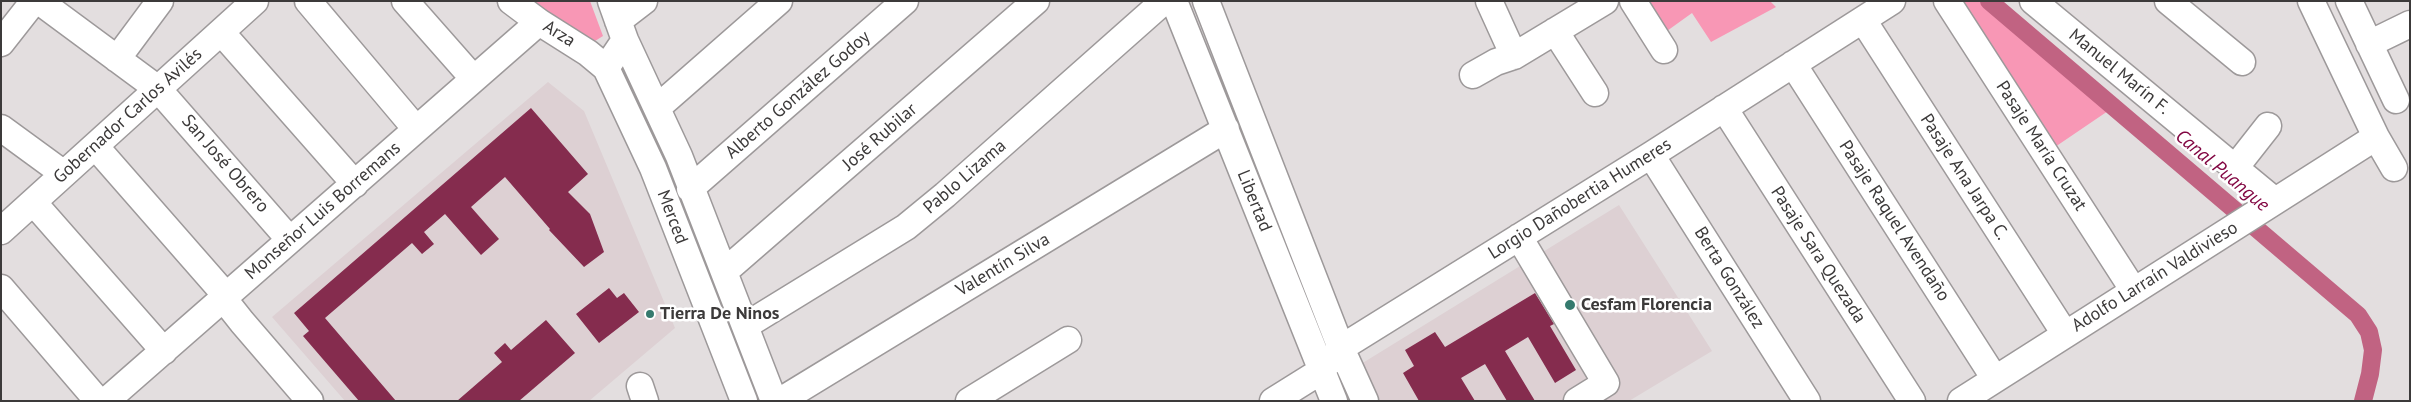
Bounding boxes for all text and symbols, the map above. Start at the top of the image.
street label: Arza [539,16,579,52]
street label: Manuel Marín F. [2064,25,2174,119]
street label: Alberto González Godoy [721,26,875,164]
street label: Gobernador Carlos Avilés [49,44,207,188]
street label: Pasaje María Cruzat [1991,77,2091,215]
street label: José Rubilar [838,99,922,175]
street label: Pasaje Ana Jarpa C. [1915,110,2013,244]
street label: San José Obrero [177,111,273,217]
water label: Canal Puangue [2170,125,2274,217]
street label: Lorgio Dañobertia Humeres [1484,134,1676,264]
street label: Pablo Lizama [919,135,1011,219]
street label: Monseñor Luis Borremans [241,137,405,285]
street label: Pasaje Raquel Avendaño [1834,137,1954,305]
street label: Libertad [1232,167,1276,235]
street label: Pasaje Sara Quezada [1766,183,1870,327]
street label: Merced [652,187,692,247]
street label: Adolfo Larraín Valdivieso [2068,217,2242,337]
street label: Berta González [1689,223,1769,333]
street label: Valentín Silva [952,229,1054,301]
place label: Cesfam Florencia [1581,294,1712,316]
marker: Cesfam Florencia [1563,298,1577,312]
place label: Tierra De Ninos [660,303,779,325]
marker: Tierra De Ninos [644,308,656,320]

